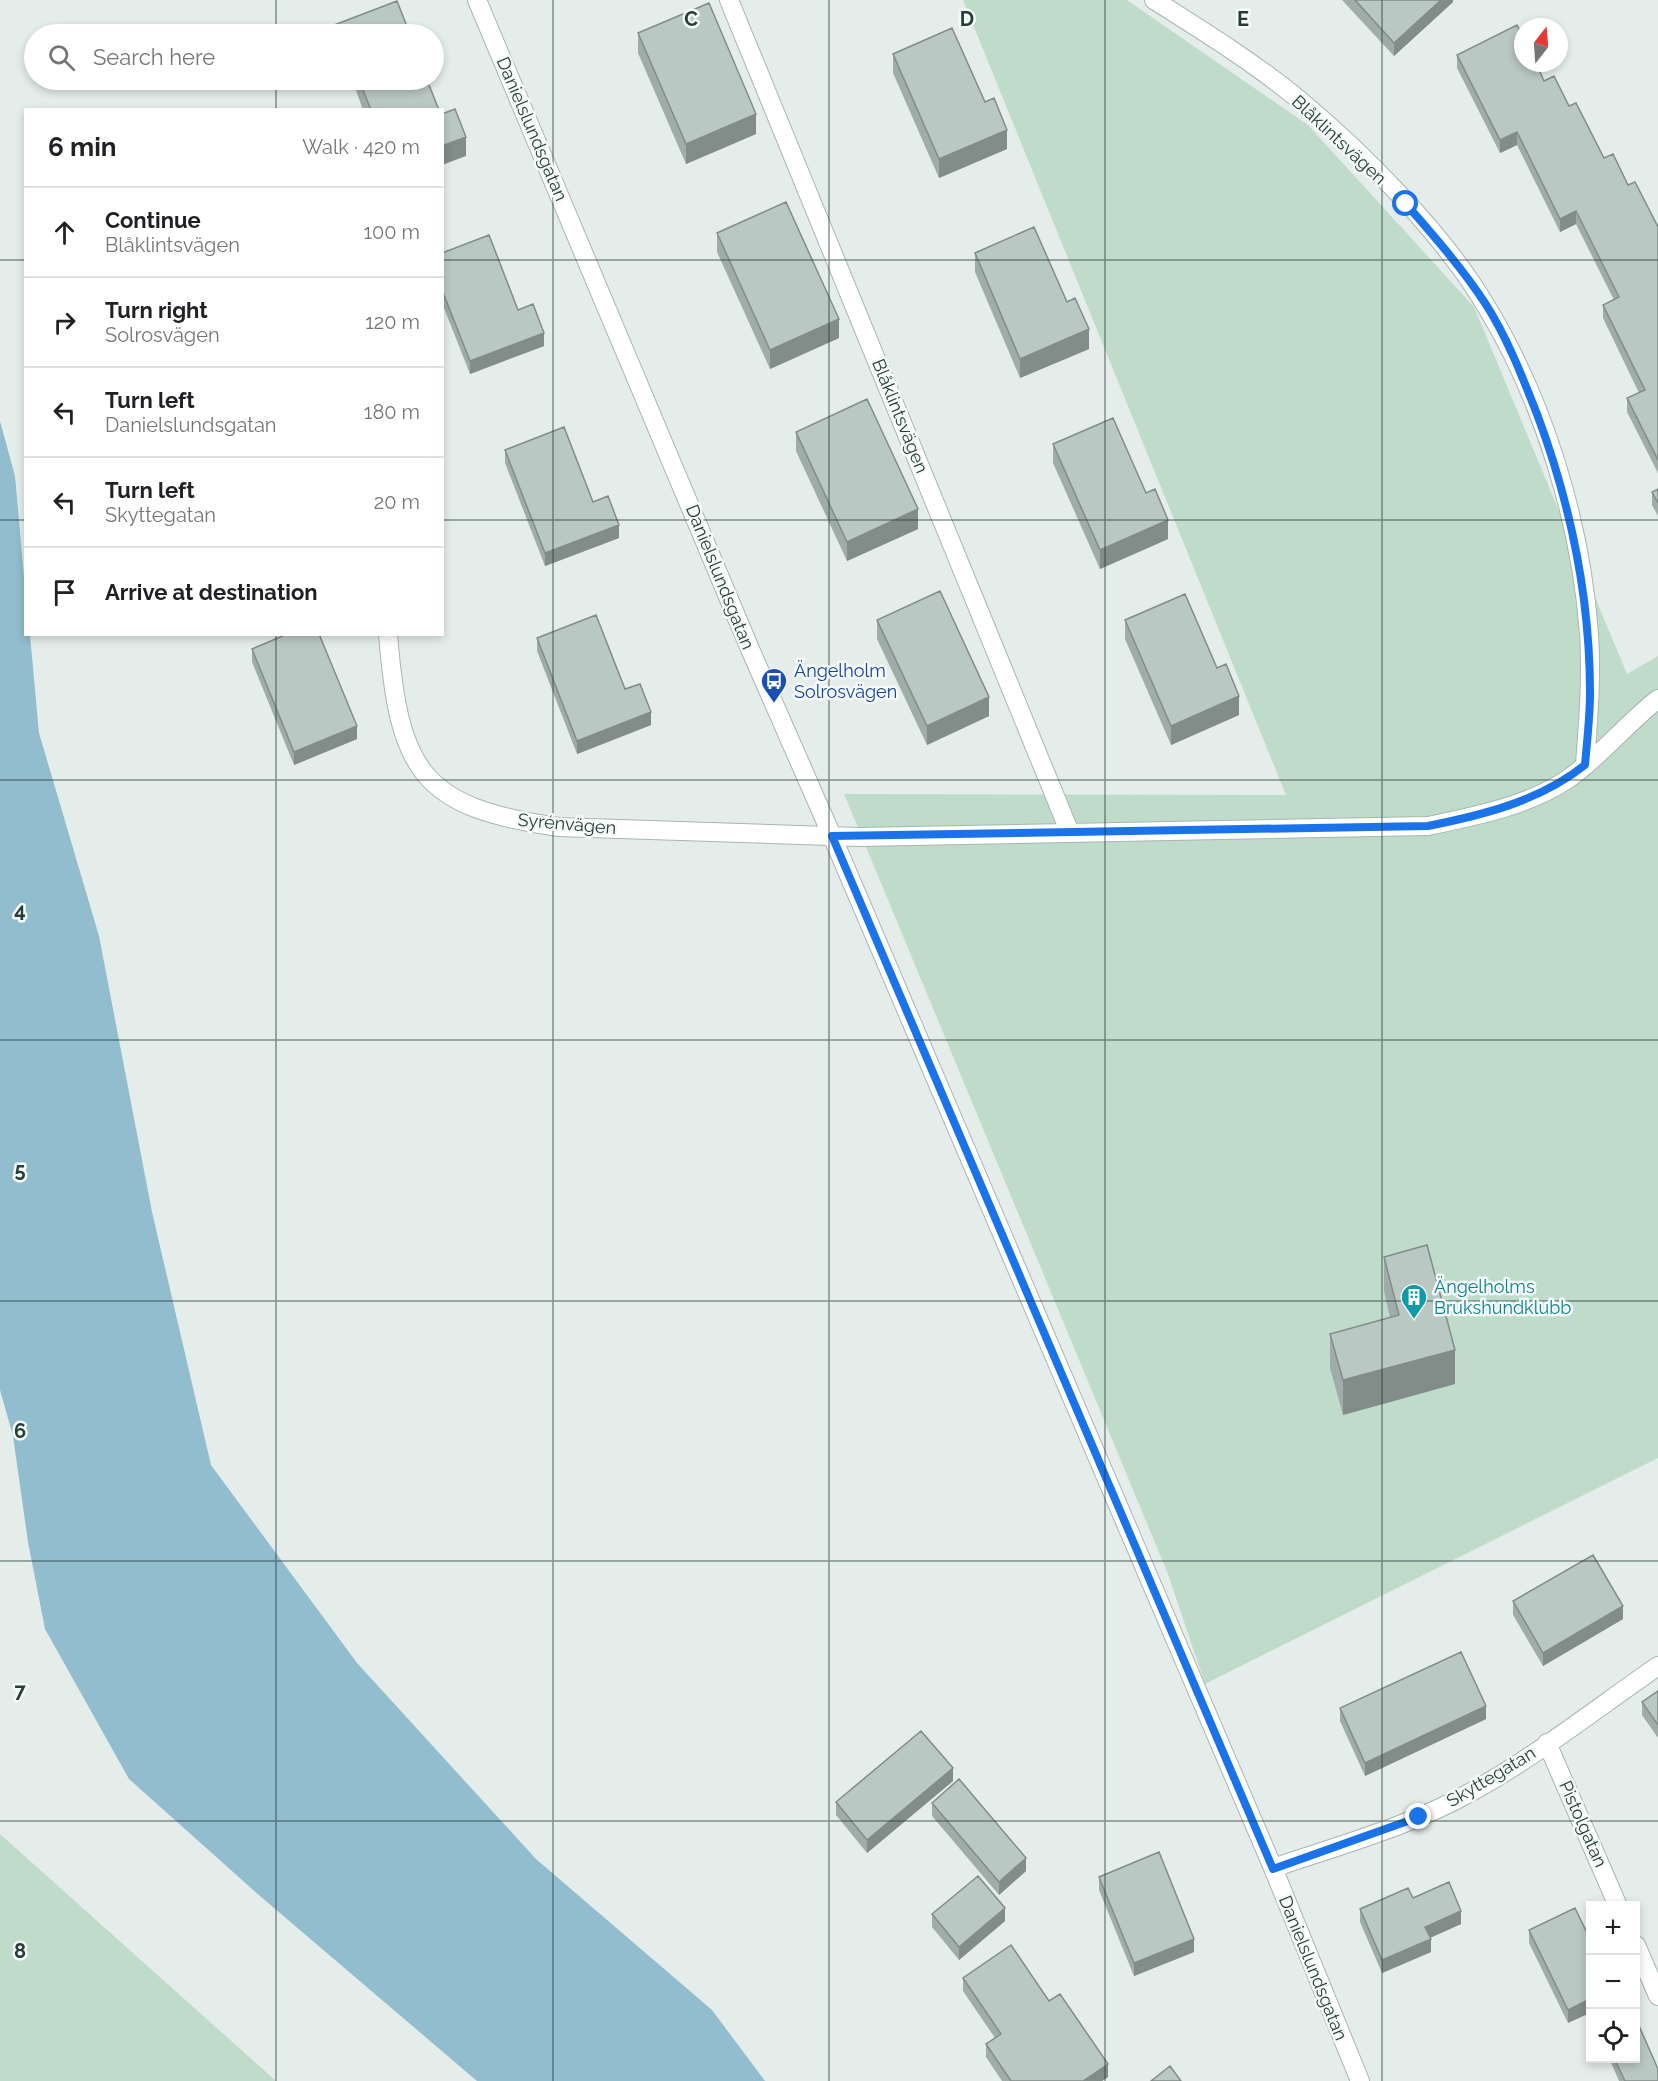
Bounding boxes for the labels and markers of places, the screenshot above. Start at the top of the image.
place label: Ängelholm Solrosvägen [794,660,897,702]
bus stop icon: Ängelholm Solrosvägen [759,666,789,704]
place label: Ängelholms Brukshundklubb [1434,1276,1571,1318]
building icon: Ängelholms Brukshundklubb [1399,1282,1429,1320]

